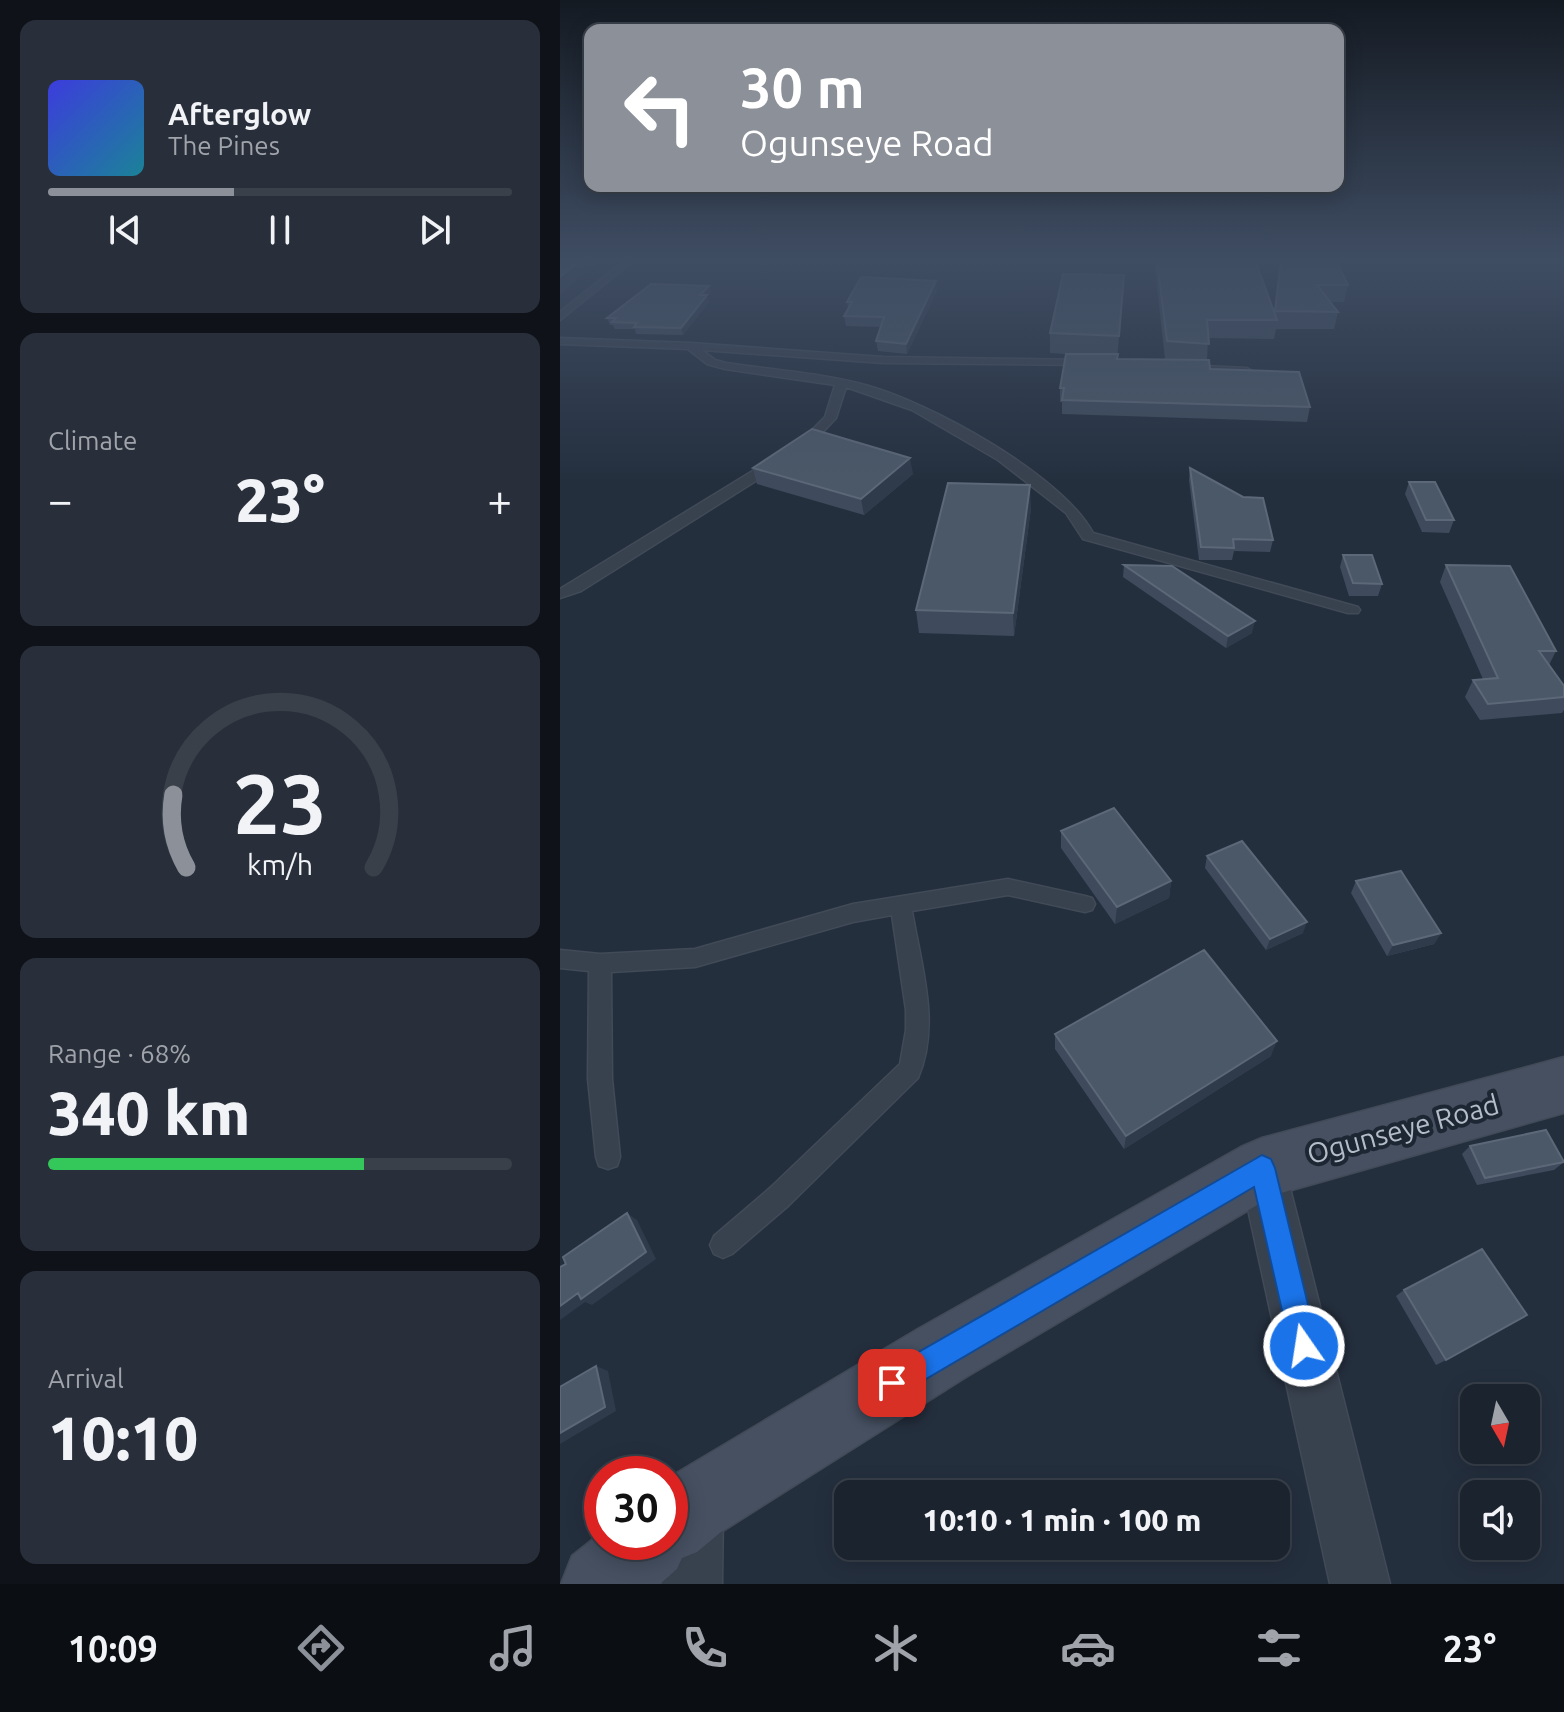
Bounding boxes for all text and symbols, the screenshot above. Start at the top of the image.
icon: left [608,56,712,160]
text: 30 m [740,56,865,119]
text: Afterglow [168,97,311,131]
text: Ogunseye Road [740,122,994,163]
text: The Pines [168,131,280,160]
icon: previous [103,208,147,252]
icon: pause [258,208,302,252]
icon: next [413,208,457,252]
text: Climate [48,426,137,455]
text: 23° [235,466,325,533]
text: − [48,475,73,524]
text: + [487,475,512,524]
text: 23 [233,756,327,850]
text: km/h [247,848,313,880]
text: Range · 68% [48,1039,191,1068]
text: 340 km [48,1079,250,1146]
street label: Ogunseye Road [1304,1088,1502,1169]
position arrow [1262,1304,1346,1388]
pin [858,1349,926,1417]
icon: arrive [870,1361,914,1405]
text: Arrival [48,1364,124,1393]
north arrow [1460,1384,1540,1464]
map controls [1460,1384,1540,1560]
text: 10:10 [48,1404,198,1471]
speed limit sign: 30 [584,1456,688,1560]
button: sound [1460,1480,1540,1560]
text: 10:10 · 1 min · 100 m [923,1503,1201,1537]
icon: directions [293,1620,349,1676]
icon: music [485,1620,541,1676]
icon: phone [677,1620,733,1676]
icon: climate [868,1620,924,1676]
icon: car [1060,1620,1116,1676]
icon: filters [1251,1620,1307,1676]
text: 10:09 [68,1628,158,1669]
text: 23° [1443,1628,1496,1669]

